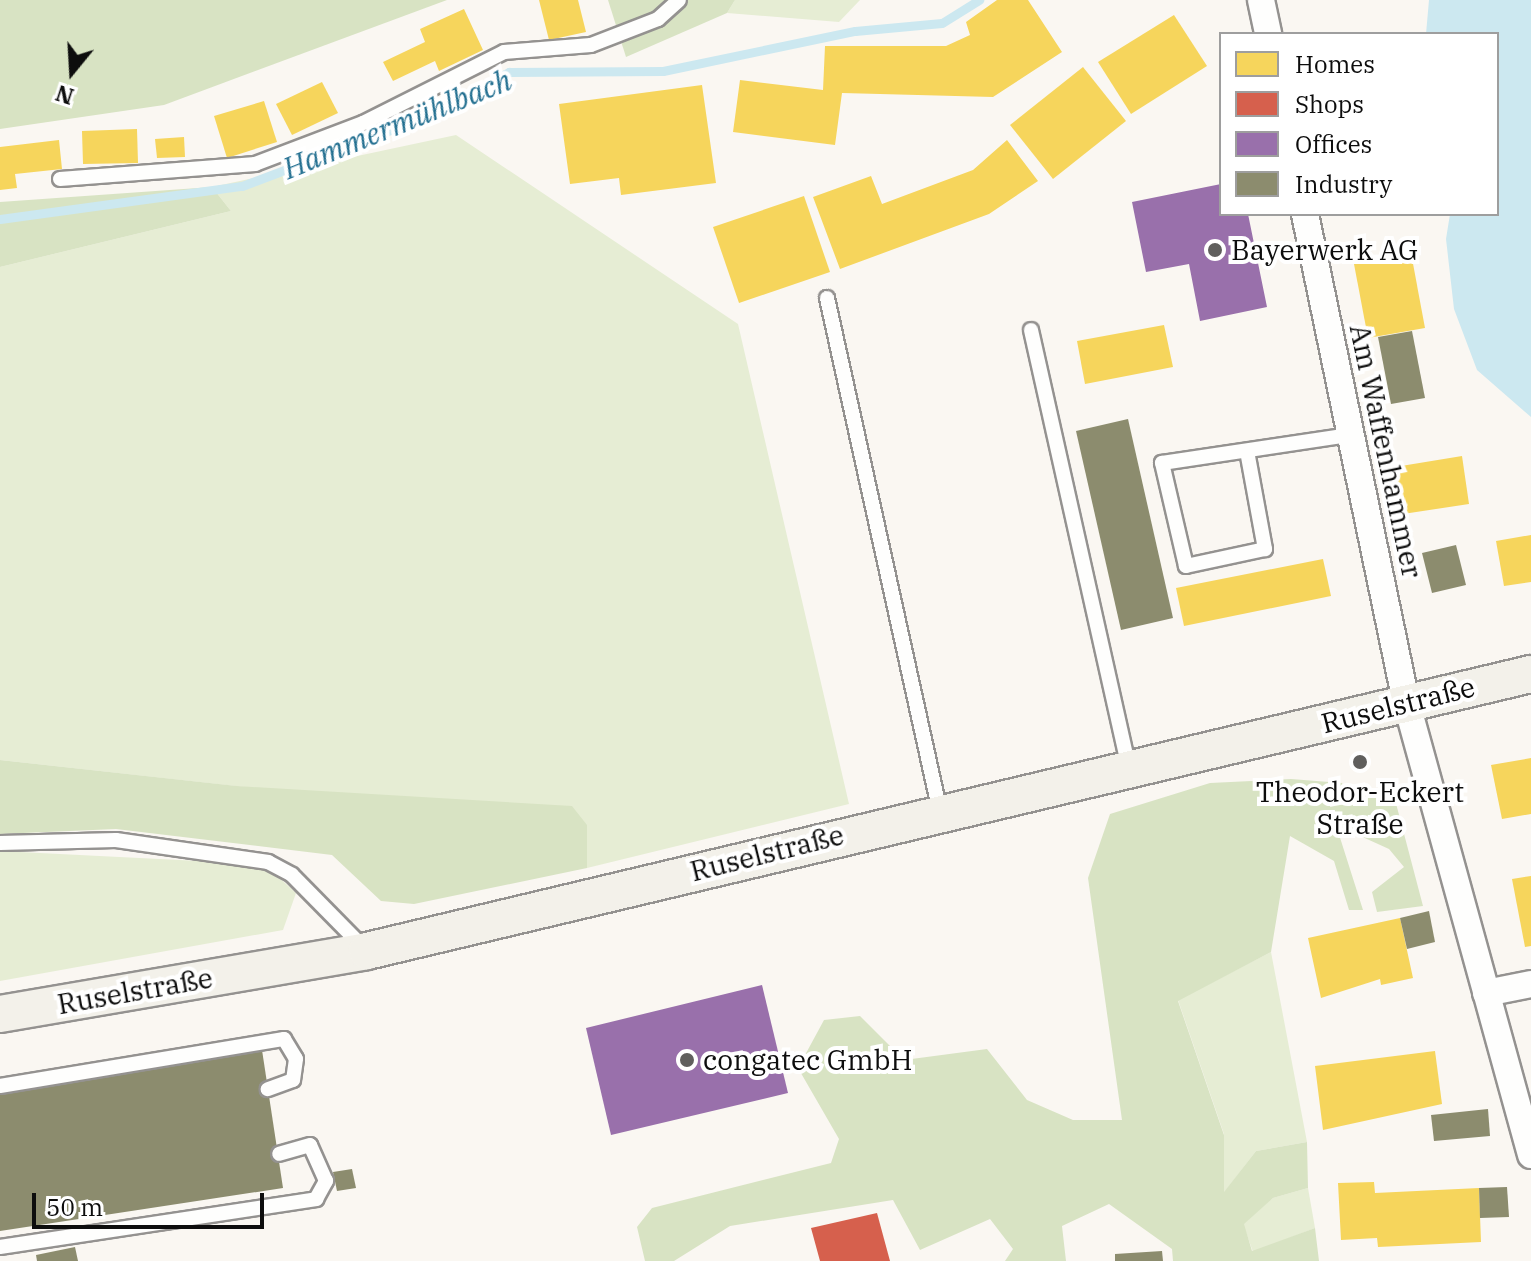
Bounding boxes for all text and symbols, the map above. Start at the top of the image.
north arrow [32,32,112,112]
legend [1219,32,1499,216]
text: Homes [1295,48,1375,80]
water label: Hammermühlbach [277,62,517,186]
text: N [52,79,77,112]
text: Shops [1295,88,1364,120]
text: Offices [1295,128,1372,160]
text: Industry [1295,168,1392,200]
place label: Bayerwerk AG [1231,233,1418,267]
marker: Bayerwerk AG [1206,241,1224,259]
street label: Am Waffenhammer [1343,321,1429,581]
street label: Ruselstraße [1318,670,1478,740]
marker: Theodor-Eckert Straße [1351,753,1369,771]
place label: Theodor-Eckert Straße [1256,775,1464,841]
street label: Ruselstraße [687,818,847,888]
street label: Ruselstraße [55,961,215,1021]
place label: congatec GmbH [703,1043,912,1077]
marker: congatec GmbH [678,1051,696,1069]
scale bar [36,1177,268,1227]
text: 50 m [46,1191,103,1223]

